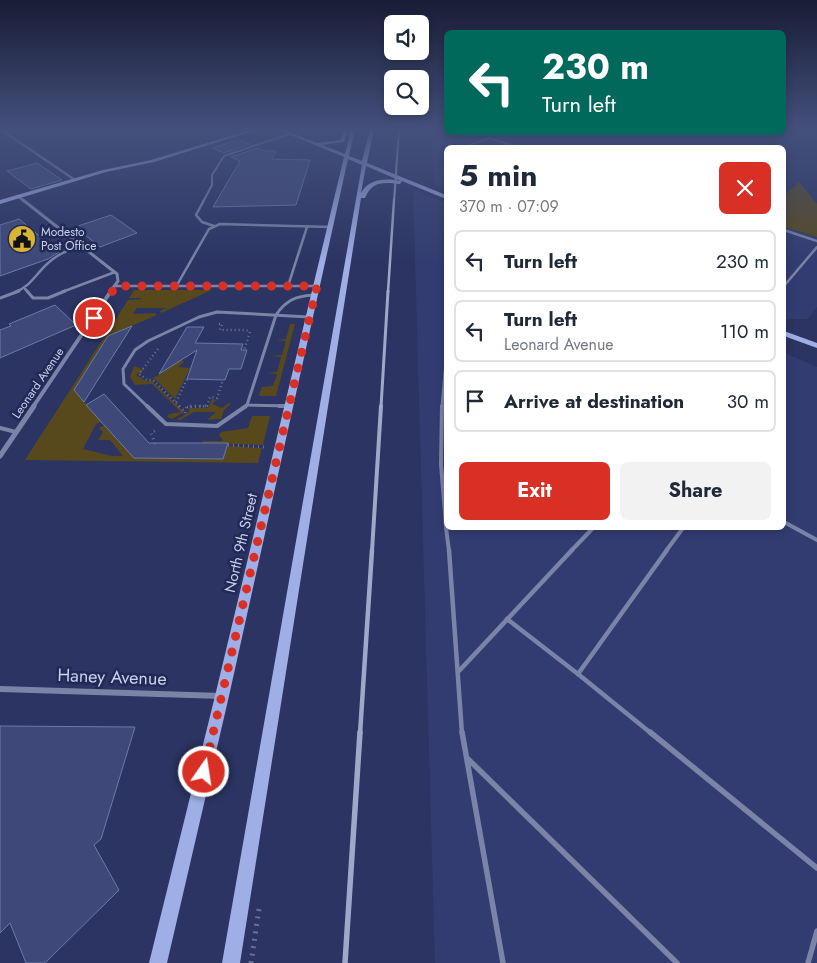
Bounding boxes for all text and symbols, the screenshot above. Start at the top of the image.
map controls [384,15,429,115]
button: sound [384,15,429,60]
text: 230 m [542,42,649,92]
icon: left [459,50,524,115]
button: search [384,70,429,115]
text: Turn left [542,88,616,120]
text: 5 min [459,154,537,197]
button: close [719,162,771,214]
text: 370 m · 07:09 [459,195,559,218]
place label: Modesto Post Office [41,223,96,255]
public building icon: Modesto Post Office [7,224,37,254]
icon: left [461,247,489,275]
text: Turn left [504,248,577,275]
text: 230 m [716,248,769,275]
pin [73,297,115,339]
icon: arrive [80,304,108,332]
text: Turn left [504,306,577,333]
icon: left [461,317,489,345]
text: 110 m [720,318,769,345]
text: Leonard Avenue [504,333,614,356]
street label: Leonard Avenue [8,344,68,422]
icon: arrive [461,387,489,415]
text: Arrive at destination [504,388,684,415]
text: 30 m [727,388,769,415]
button: Exit [459,462,610,520]
button: Share [620,462,771,520]
street label: North 9th Street [219,491,263,595]
street label: Haney Avenue [57,662,167,692]
position arrow [177,745,229,797]

